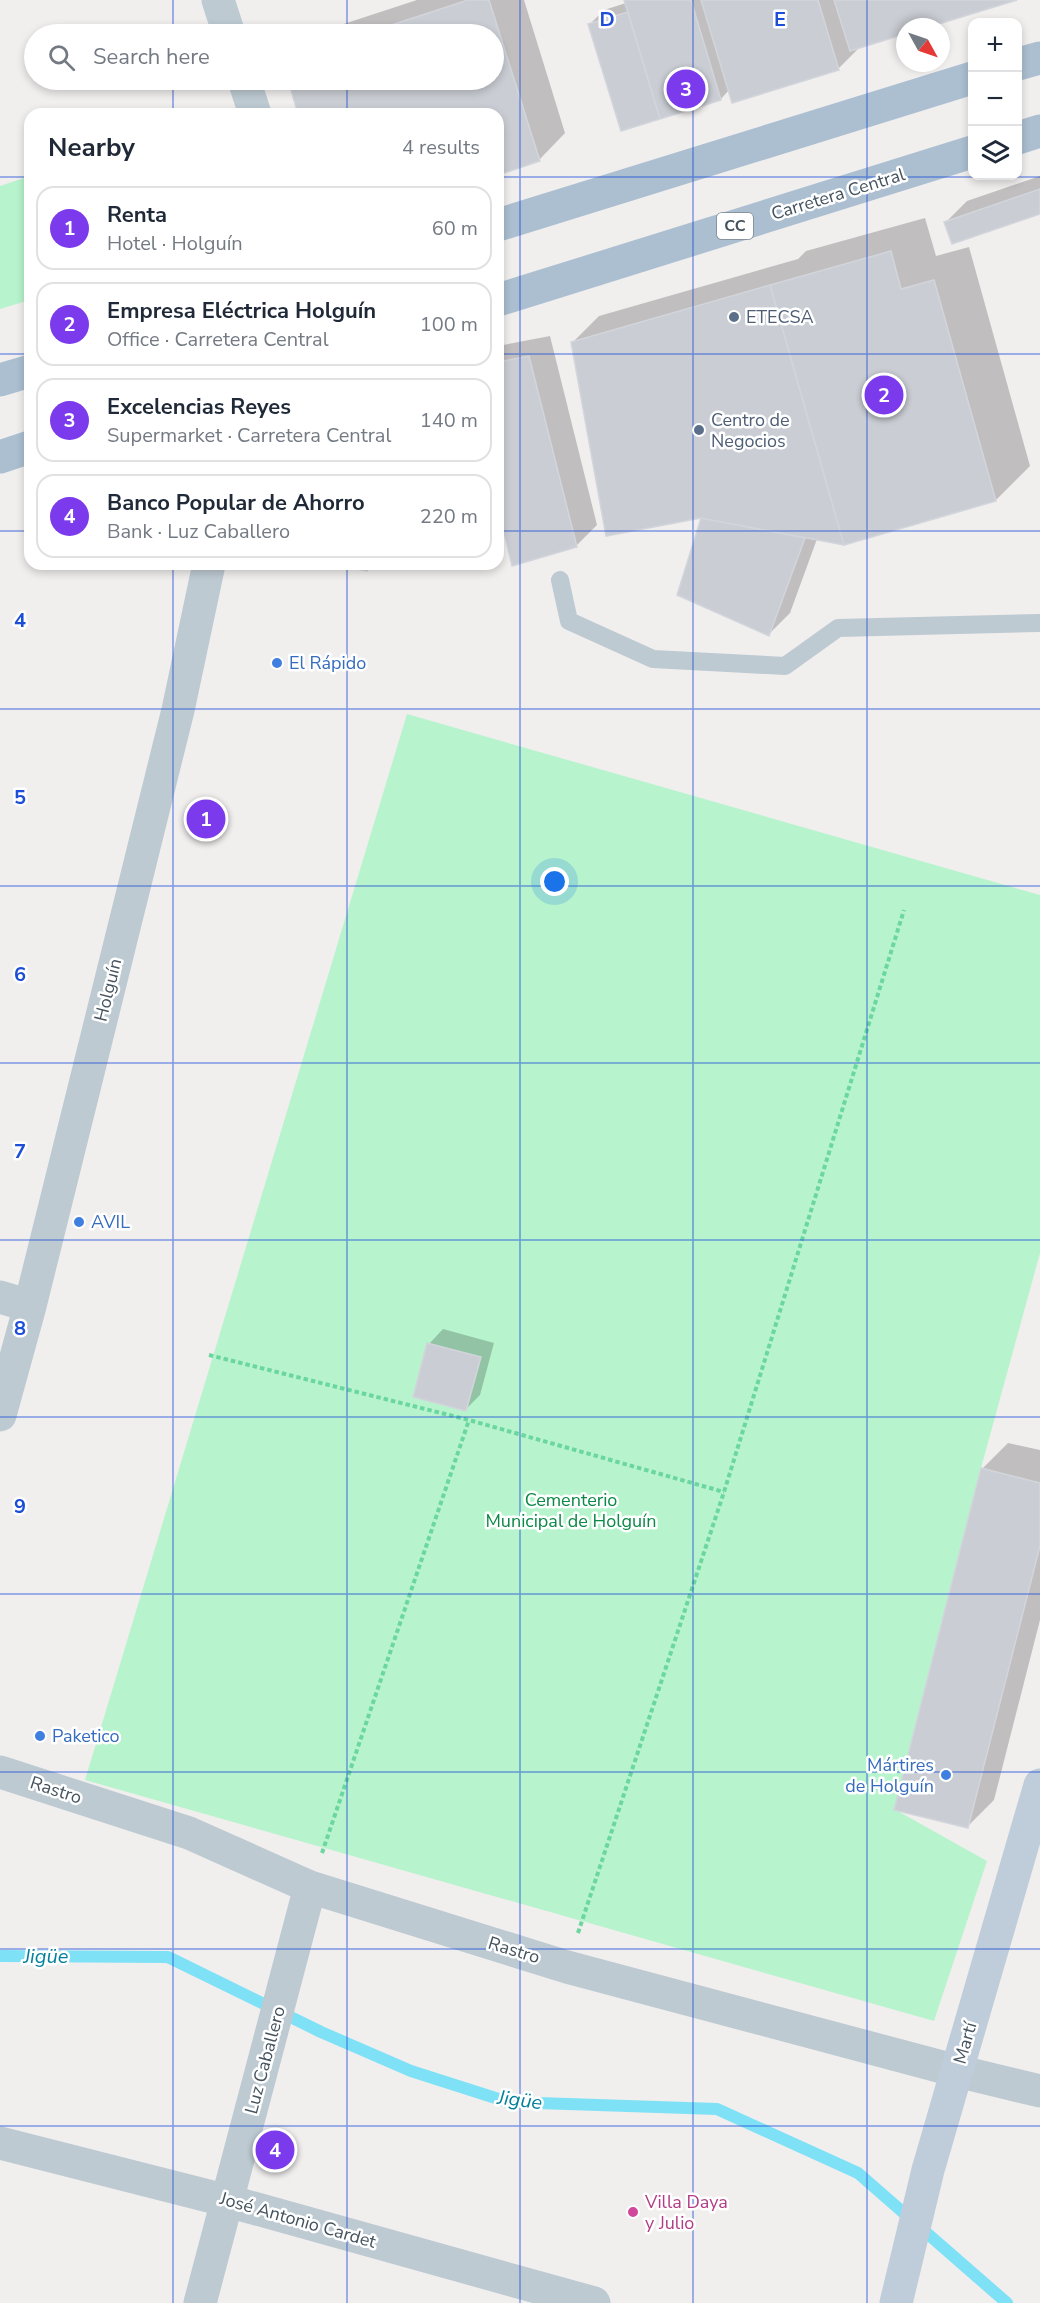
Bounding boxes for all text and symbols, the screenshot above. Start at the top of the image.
text: D [599,6,615,33]
text: E [774,6,786,33]
north arrow [896,18,950,72]
map controls [968,18,1022,180]
button: + [968,18,1022,72]
search box [24,24,504,90]
icon: search [45,41,78,74]
text: Search here [93,42,210,72]
pin: 3 [666,66,706,112]
button: − [968,72,1022,126]
button: layers [968,126,1022,180]
text: Nearby [48,130,135,165]
text: 4 results [402,134,480,161]
street label: Carretera Central [768,162,909,226]
text: Renta [107,200,167,230]
road number: CC [717,213,753,239]
text: 1 [64,215,76,242]
text: 60 m [432,215,478,242]
text: Hotel · Holguín [107,230,243,257]
text: Empresa Eléctrica Holguín [107,296,376,326]
place label: ETECSA [746,305,814,329]
marker: ETECSA [727,310,741,324]
text: 2 [64,311,76,338]
text: 100 m [420,311,478,338]
text: Office · Carretera Central [107,326,329,353]
pin: 2 [864,372,904,418]
text: Excelencias Reyes [107,392,291,422]
text: 3 [64,407,76,434]
text: 140 m [420,407,478,434]
place label: Centro de Negocios [711,408,790,453]
text: Supermarket · Carretera Central [107,422,391,449]
marker: Centro de Negocios [692,423,706,437]
text: Banco Popular de Ahorro [107,488,365,518]
text: 4 [64,503,76,530]
text: 220 m [420,503,478,530]
text: Bank · Luz Caballero [107,518,290,545]
text: 4 [14,607,26,634]
place label: El Rápido [289,651,366,675]
marker: El Rápido [270,656,284,670]
text: 5 [14,784,26,811]
pin: 1 [186,796,226,842]
your location [540,867,569,896]
street label: Holguín [89,956,127,1024]
text: 6 [14,961,26,988]
text: 7 [14,1138,26,1165]
place label: AVIL [91,1210,130,1234]
marker: AVIL [72,1215,86,1229]
text: 8 [14,1315,26,1342]
park label: Cementerio Municipal de Holguín [485,1488,657,1533]
text: 9 [14,1493,26,1520]
place label: Paketico [52,1724,119,1748]
marker: Paketico [33,1729,47,1743]
place label: Mártires de Holguín [845,1753,934,1798]
marker: Mártires de Holguín [939,1768,953,1782]
street label: Rastro [27,1770,85,1810]
street label: Rastro [485,1931,543,1969]
water label: Jigüe [23,1943,69,1970]
street label: Luz Caballero [239,2004,291,2116]
street label: Martí [948,2019,983,2067]
water label: Jigüe [495,2084,544,2116]
pin: 4 [256,2128,294,2172]
street label: José Antonio Cardet [216,2186,380,2254]
place label: Villa Daya y Julio [644,2190,728,2235]
marker: Villa Daya y Julio [626,2205,640,2219]

